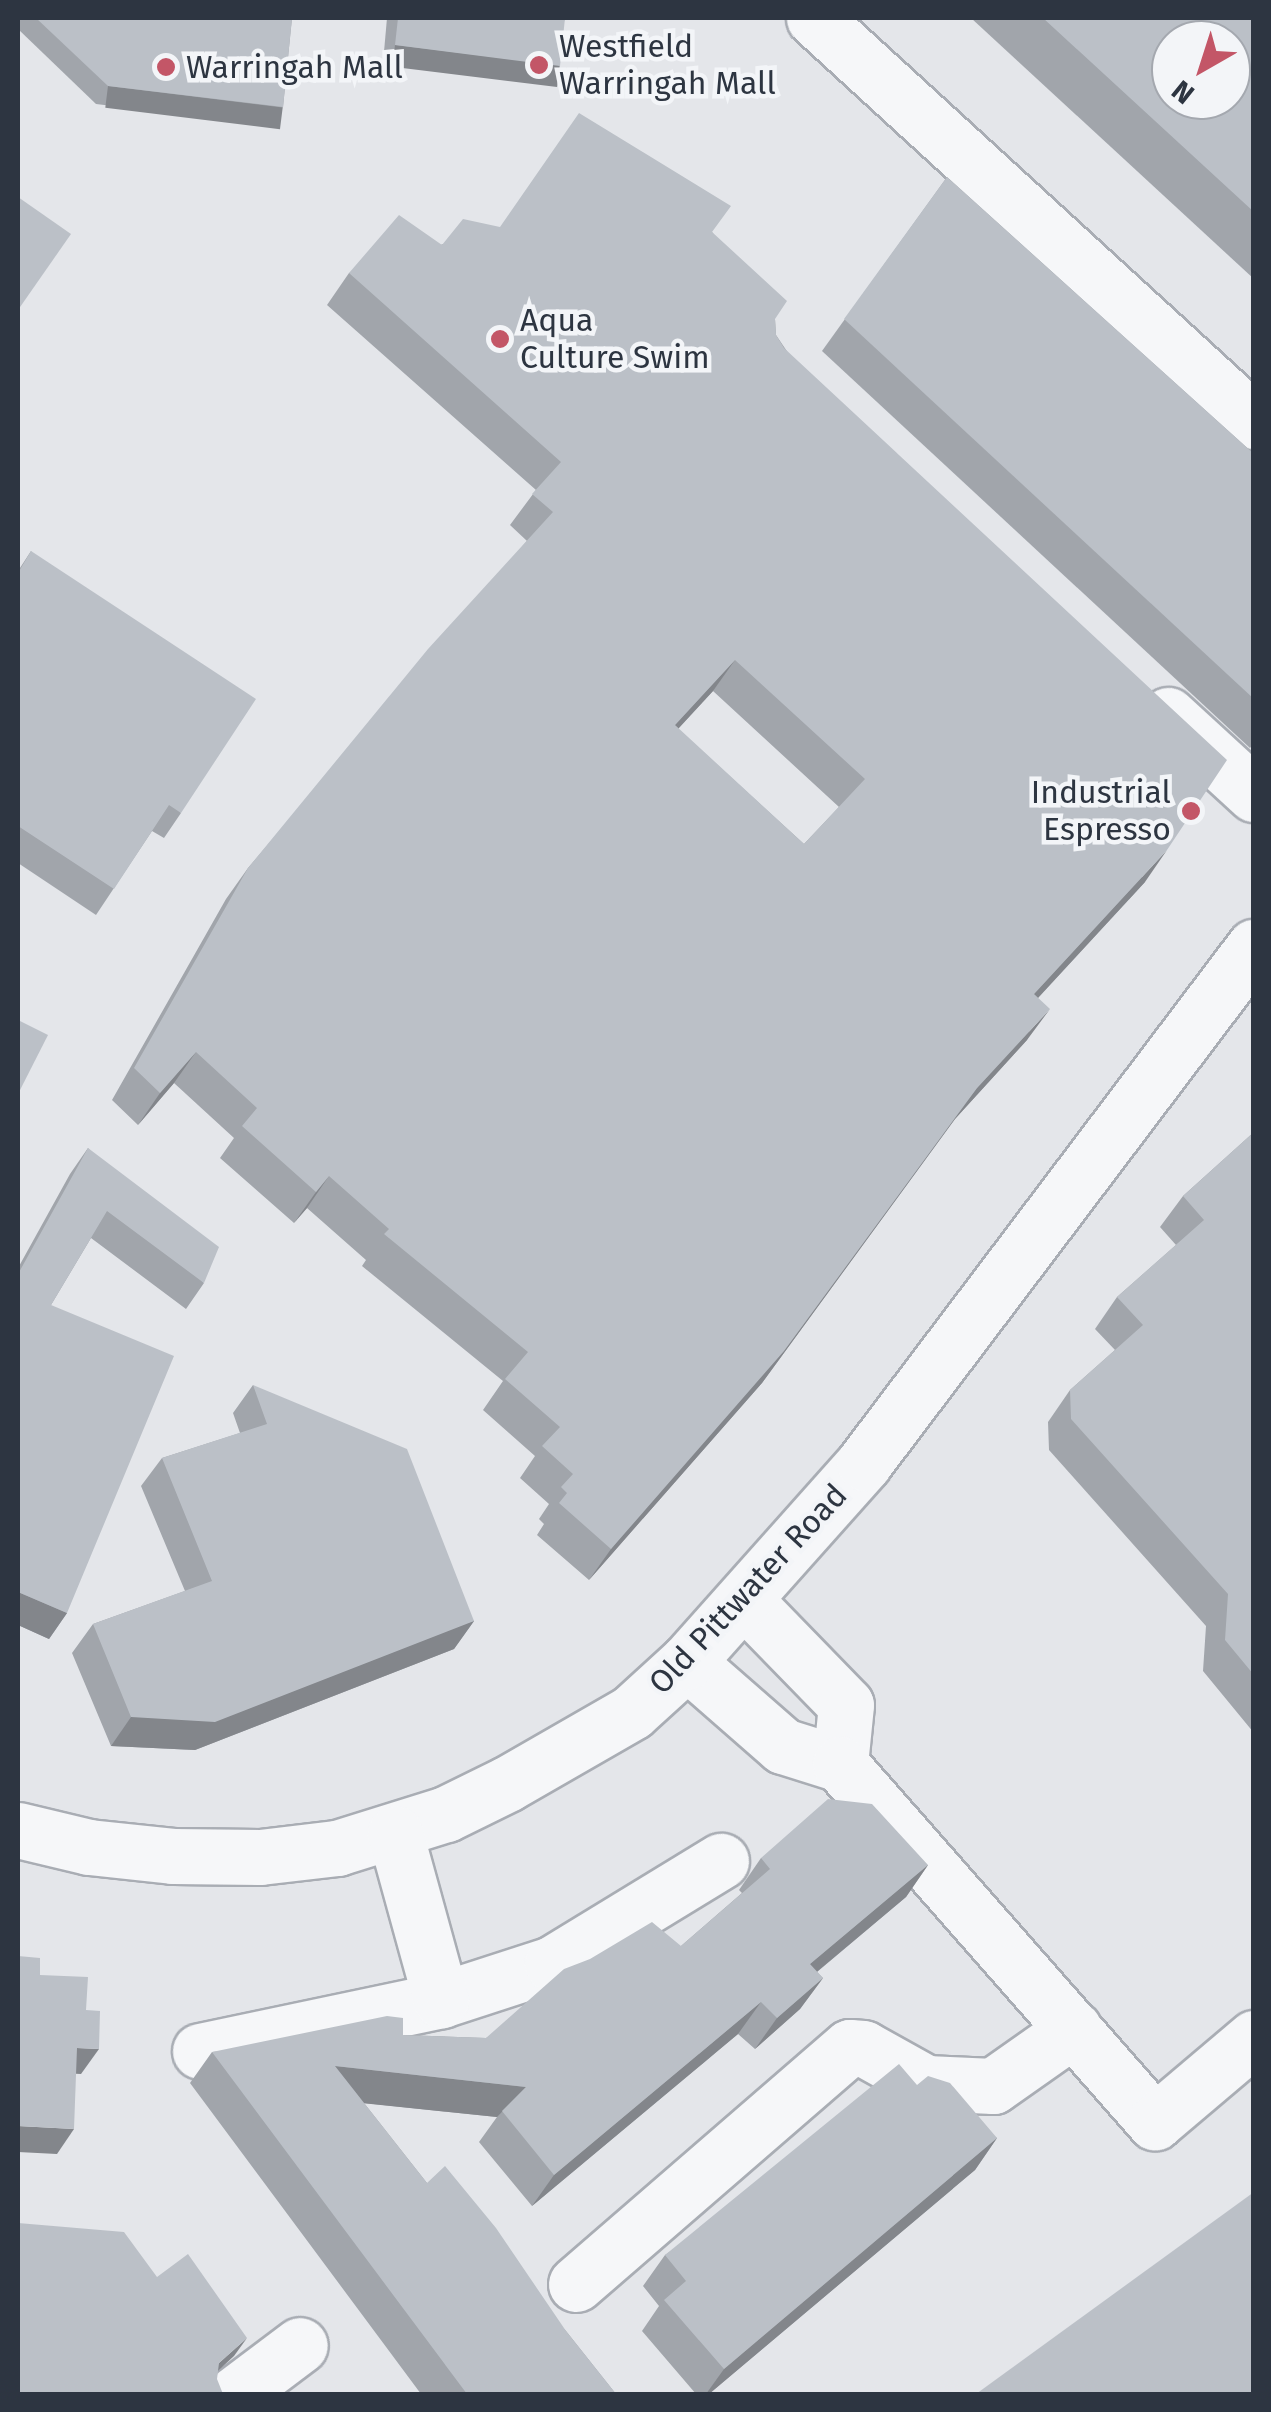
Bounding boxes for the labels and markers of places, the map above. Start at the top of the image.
place label: Westfield Warringah Mall [559,28,776,103]
place label: Warringah Mall [186,48,403,86]
marker: Westfield Warringah Mall [528,54,550,76]
marker: Warringah Mall [155,56,177,78]
place label: Aqua Culture Swim [520,302,710,377]
marker: Aqua Culture Swim [489,328,511,350]
place label: Industrial Espresso [1031,774,1171,849]
marker: Industrial Espresso [1180,800,1202,822]

